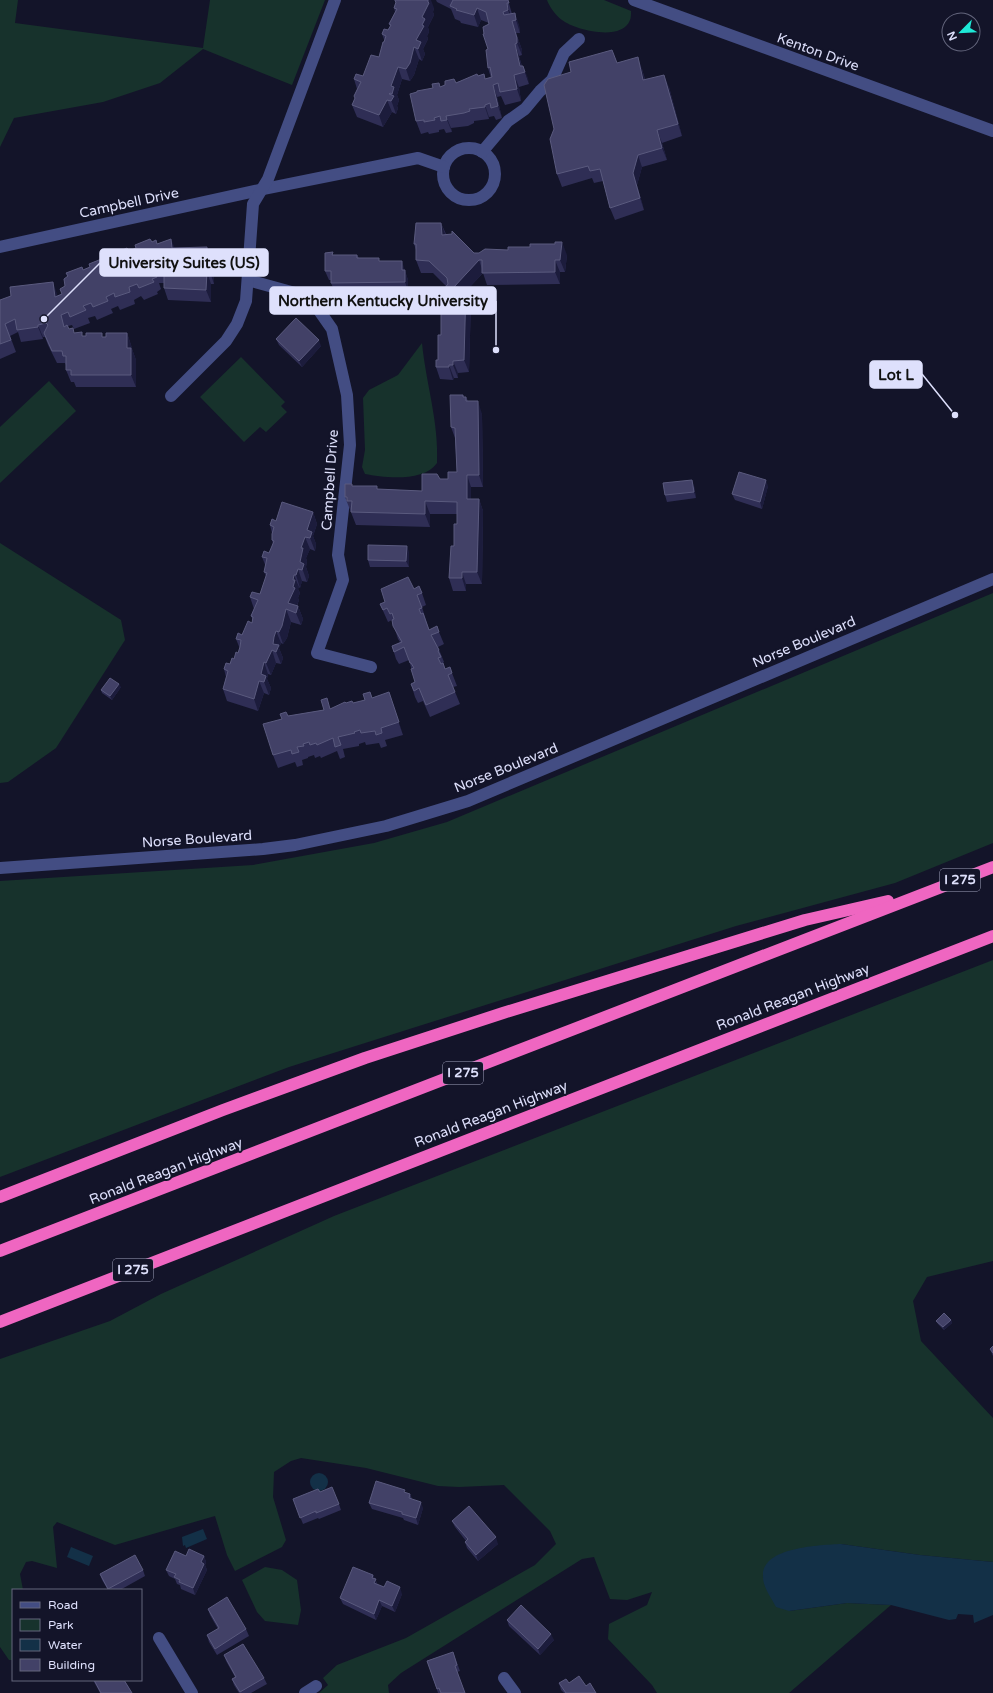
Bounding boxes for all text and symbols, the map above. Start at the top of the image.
north arrow [941,12,981,52]
street label: Kenton Drive [775,29,861,75]
text: N [945,29,960,43]
street label: Campbell Drive [78,184,180,222]
callout: University Suites (US) [100,249,268,276]
text: University Suites (US) [108,254,260,273]
callout: Northern Kentucky University [270,287,496,314]
text: Northern Kentucky University [278,292,488,311]
callout: Lot L [870,361,922,388]
text: Lot L [878,366,914,384]
street label: Campbell Drive [318,429,342,531]
street label: Norse Boulevard [750,613,858,671]
street label: Norse Boulevard [452,739,560,797]
street label: Norse Boulevard [141,827,253,851]
road number: I 275 [940,869,980,891]
street label: Ronald Reagan Highway [714,960,873,1034]
road number: I 275 [443,1062,483,1084]
street label: Ronald Reagan Highway [412,1077,571,1151]
street label: Ronald Reagan Highway [87,1134,246,1208]
road number: I 275 [113,1259,153,1281]
legend [12,1589,142,1681]
text: Road [48,1598,78,1612]
text: Park [48,1618,74,1632]
text: Water [48,1638,83,1652]
text: Building [48,1658,95,1672]

